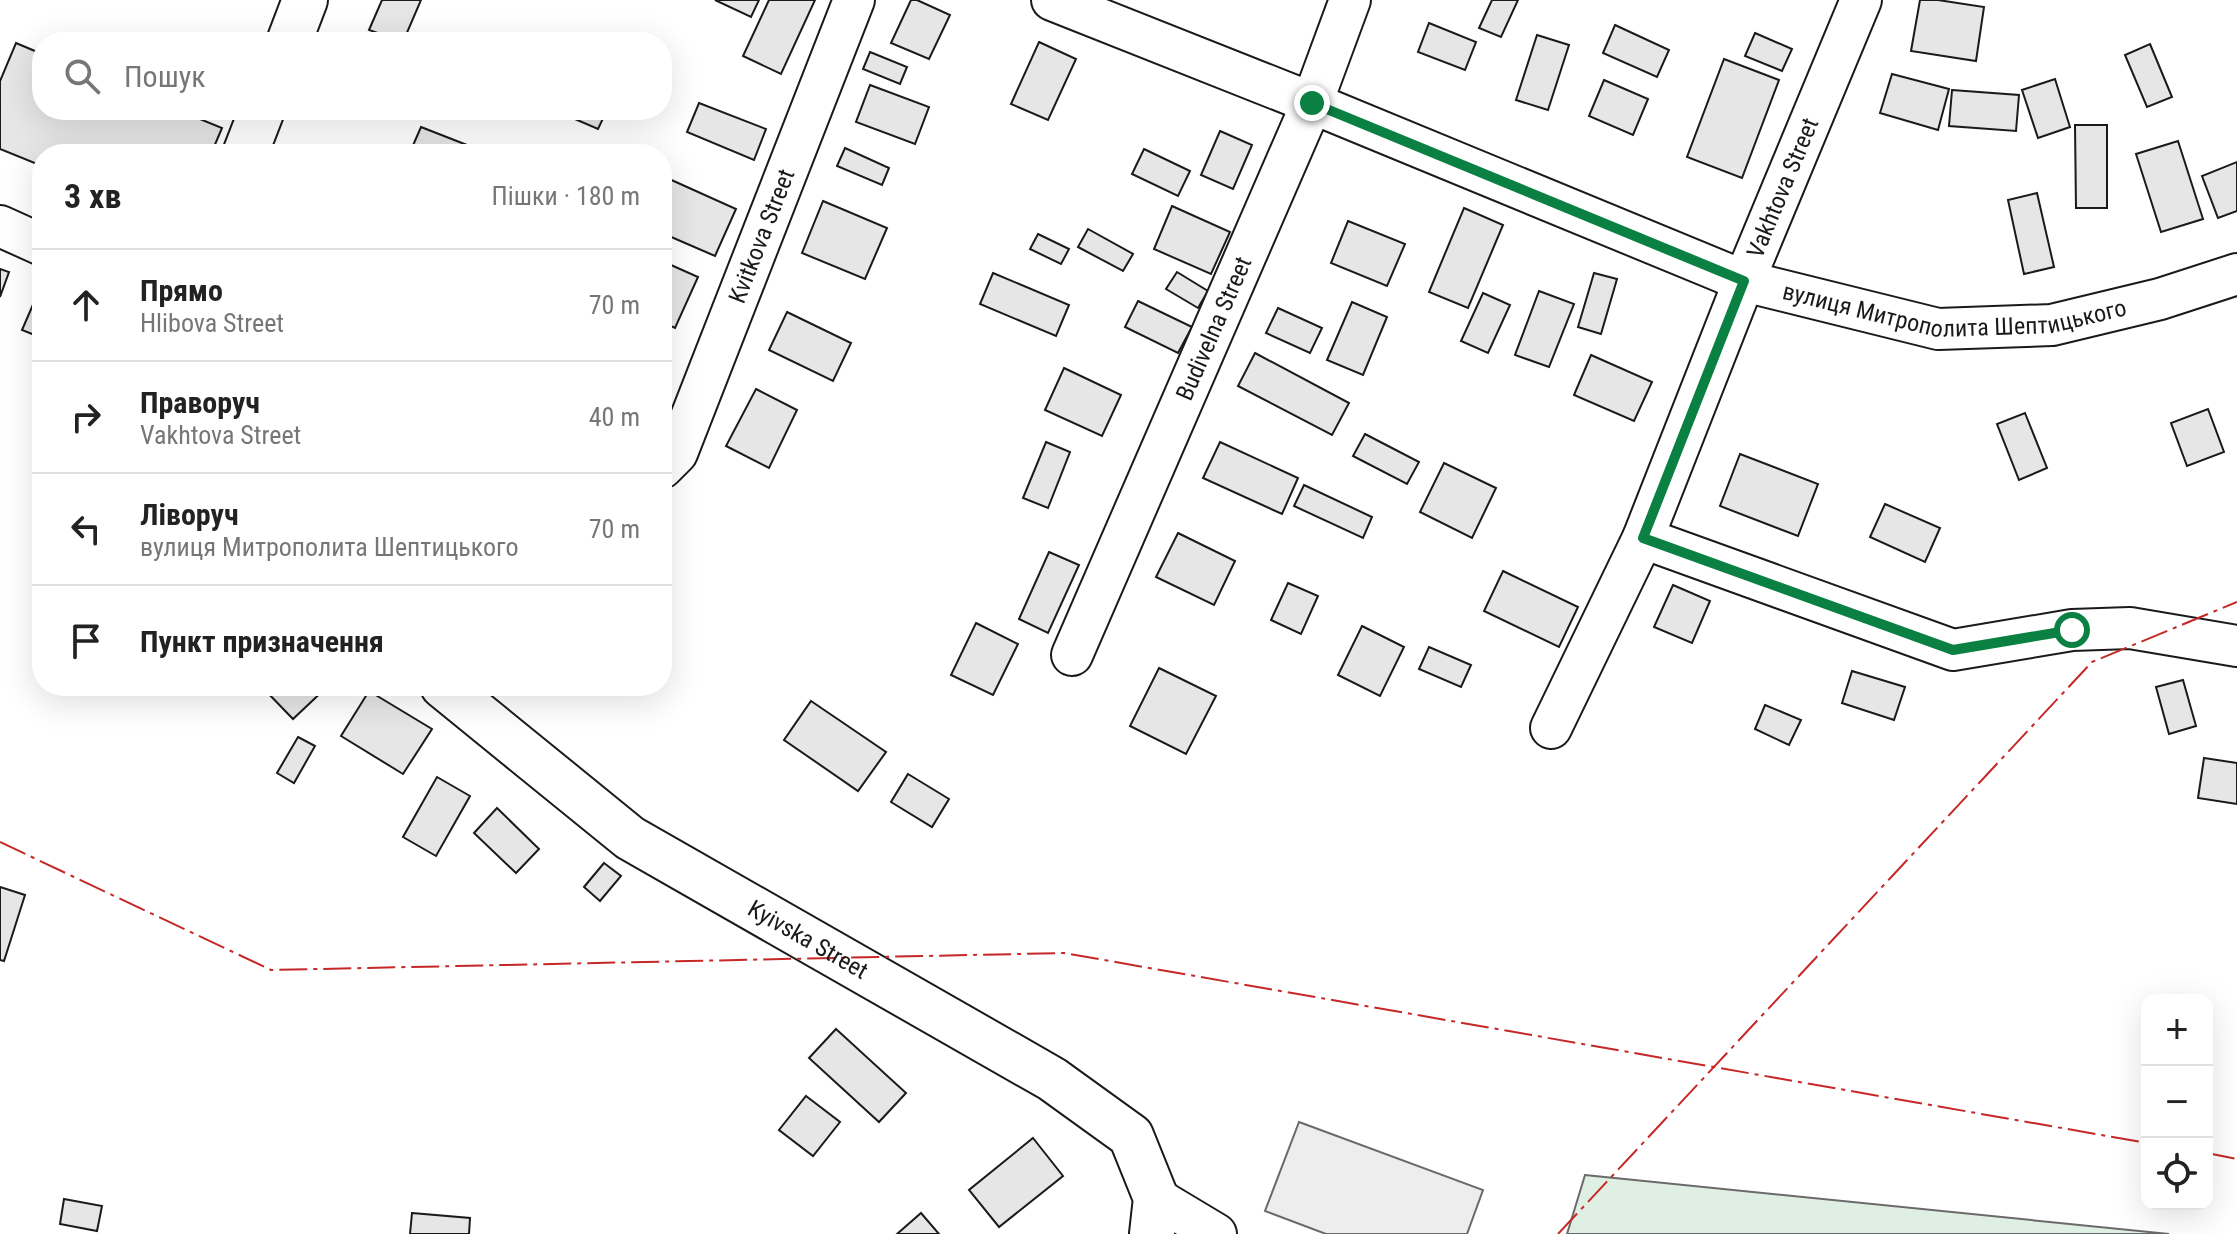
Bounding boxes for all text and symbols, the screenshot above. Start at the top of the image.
search box [32,32,672,120]
icon: search [60,54,104,98]
text: Пошук [124,59,206,94]
route end [1294,85,1330,121]
street label: Vakhtova Street [1741,114,1824,262]
street label: Kvitkova Street [723,165,801,307]
text: 3 хв [64,176,121,216]
text: Пішки · 180 m [492,181,640,211]
street label: Budivelna Street [1170,252,1257,405]
text: Прямо [140,273,223,308]
street label: вулиця Митрополита Шептицького [1780,277,2129,344]
icon: ahead [64,283,108,327]
text: 70 m [589,290,640,320]
text: Hlibova Street [140,308,284,338]
text: Праворуч [140,385,260,420]
icon: right [64,395,108,439]
text: 40 m [589,402,640,432]
text: Vakhtova Street [140,420,301,450]
text: Ліворуч [140,497,239,532]
icon: left [64,507,108,551]
text: 70 m [589,514,640,544]
text: вулиця Митрополита Шептицького [140,532,518,562]
route start [2054,612,2090,648]
icon: arrive [64,619,108,663]
text: Пункт призначення [140,624,384,659]
street label: Kyivska Street [743,894,873,985]
map controls [2141,994,2213,1210]
button: + [2141,994,2213,1066]
button: − [2141,1066,2213,1138]
button: locate [2141,1138,2213,1210]

